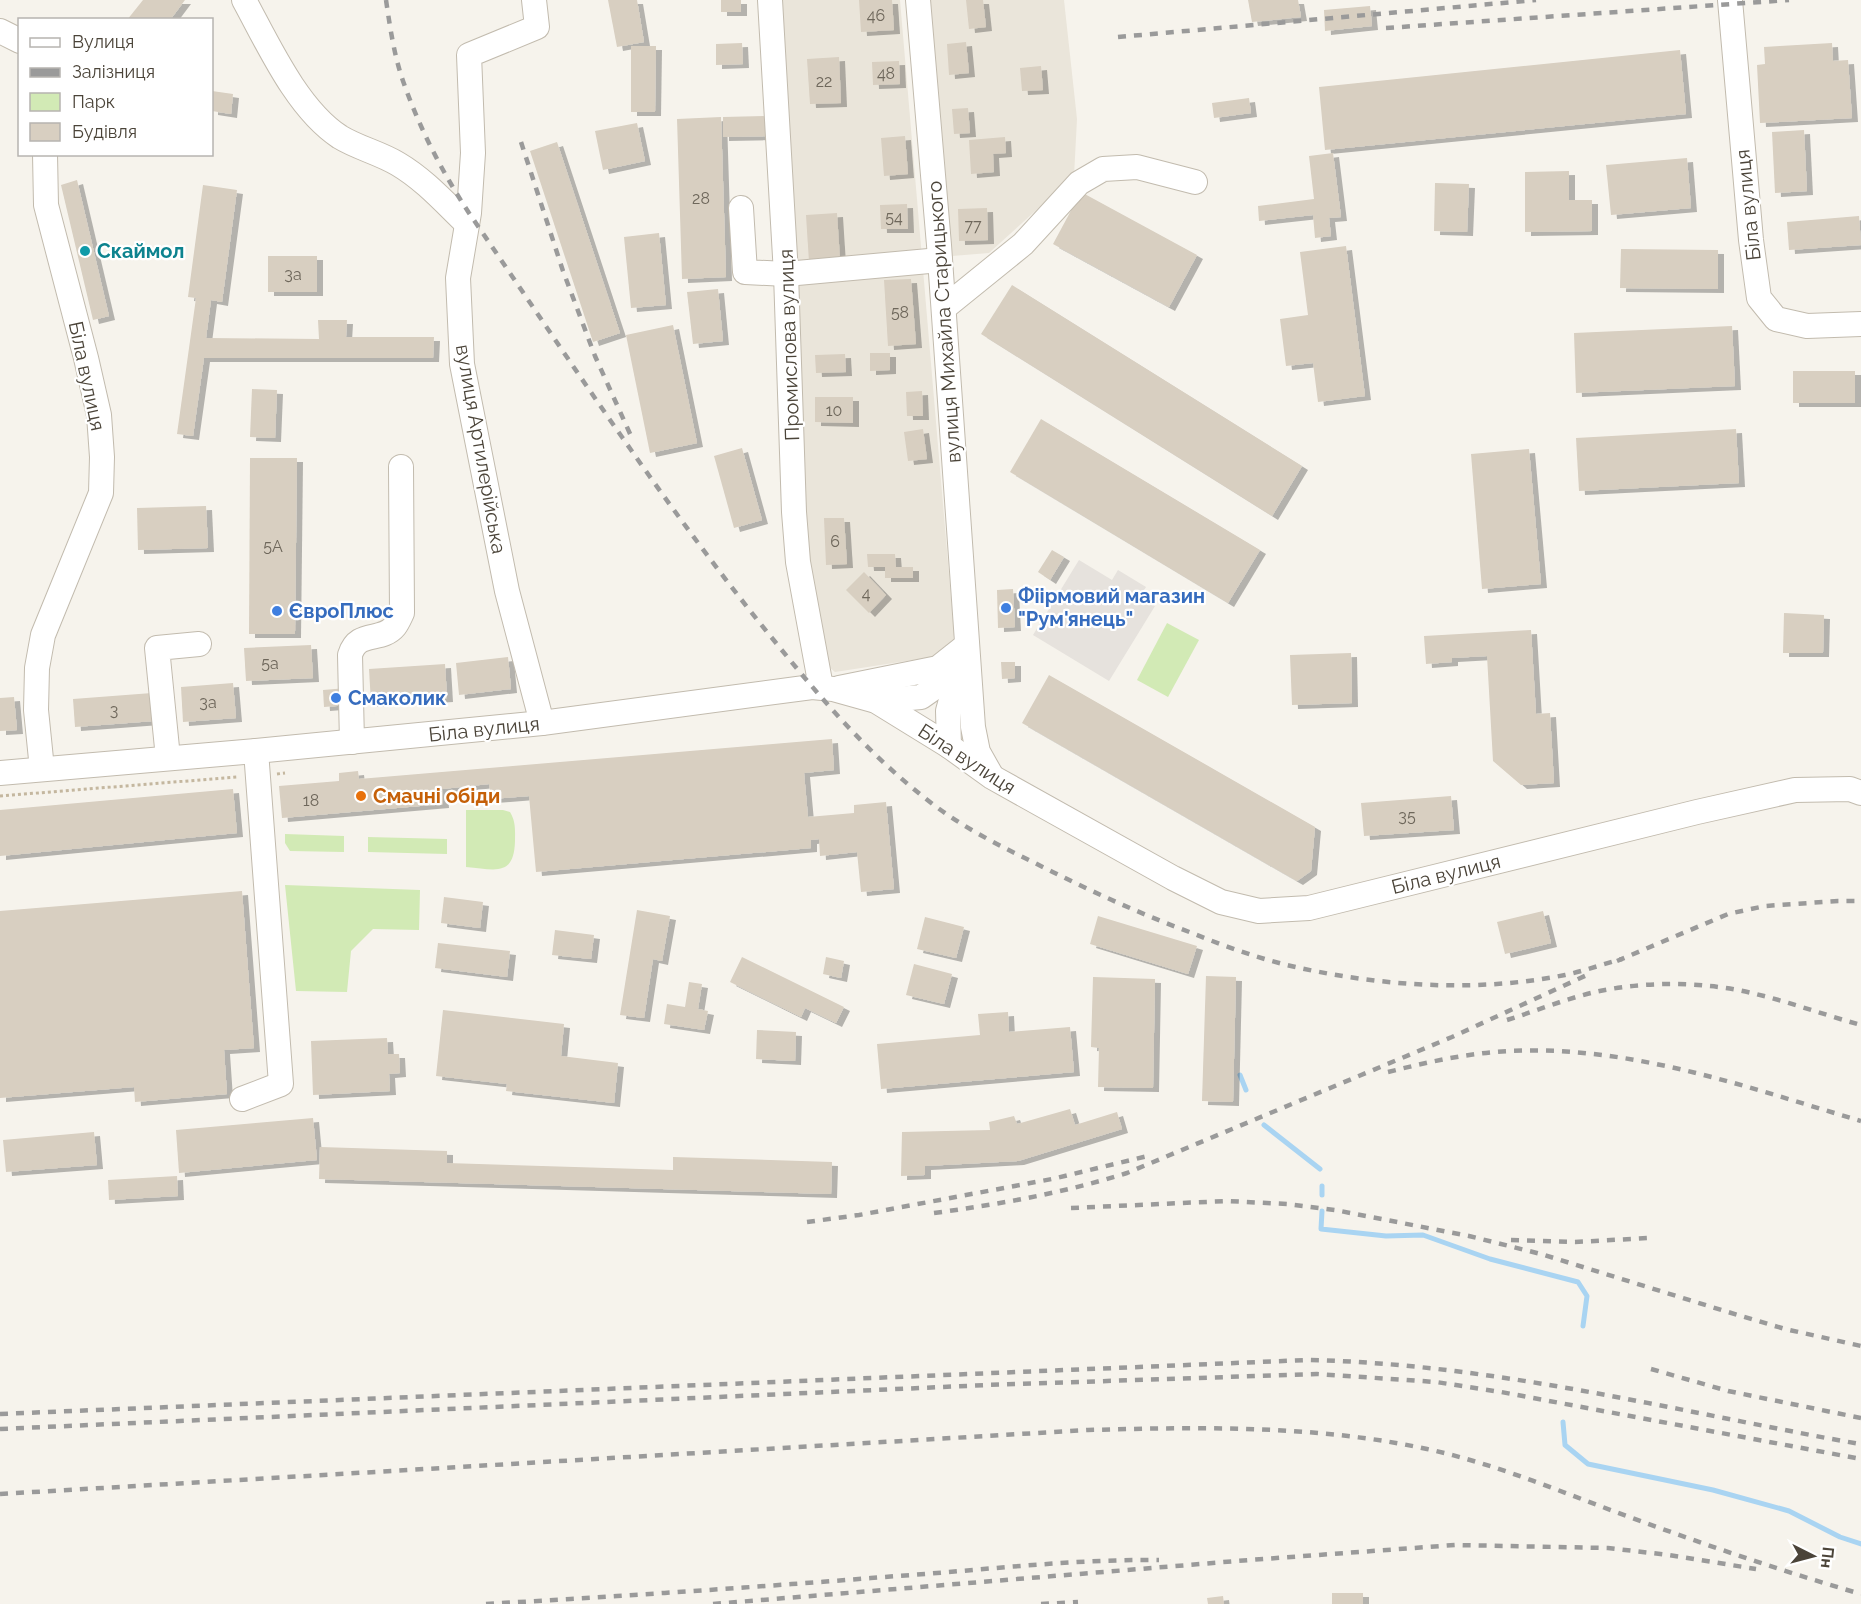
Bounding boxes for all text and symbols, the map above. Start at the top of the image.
house number: 46 [867,6,885,25]
legend [18,18,213,156]
text: Вулиця [72,31,134,52]
text: Залізниця [72,61,155,82]
house number: 48 [877,64,895,83]
house number: 22 [816,72,832,91]
text: Парк [72,91,115,112]
text: Будівля [72,121,137,142]
street label: Біла вулиця [1730,148,1766,262]
street label: вулиця Михайла Старицького [922,180,966,464]
house number: 28 [692,189,710,208]
house number: 54 [885,208,903,227]
house number: 77 [964,216,982,235]
place label: Скаймол [97,239,184,263]
marker: Скаймол [78,244,92,258]
street label: Промислова вулиця [774,249,804,441]
house number: 3а [284,265,302,284]
house number: 58 [891,303,909,322]
street label: Біла вулиця [64,319,110,433]
street label: вулиця Артилерійська [451,342,511,556]
house number: 10 [826,401,842,420]
house number: 6 [830,532,840,551]
house number: 5А [263,537,283,556]
house number: 4 [862,584,871,603]
place label: Фіірмовий магазин "Рум'янець" [1018,584,1205,631]
place label: ЄвроПлюс [289,599,394,623]
marker: Фіірмовий магазин "Рум'янець" [999,601,1013,615]
marker: ЄвроПлюс [270,604,284,618]
house number: 5а [261,654,279,673]
place label: Смаколик [348,686,446,710]
marker: Смаколик [329,691,343,705]
house number: 3а [199,693,217,712]
house number: 3 [110,701,118,720]
street label: Біла вулиця [427,711,541,747]
street label: Біла вулиця [914,719,1020,799]
place label: Смачні обіди [373,784,500,808]
marker: Смачні обіди [354,789,368,803]
house number: 18 [303,791,319,810]
house number: 35 [1398,807,1416,826]
street label: Біла вулиця [1389,849,1503,899]
north arrow [1783,1526,1843,1586]
text: Пн [1817,1546,1838,1569]

